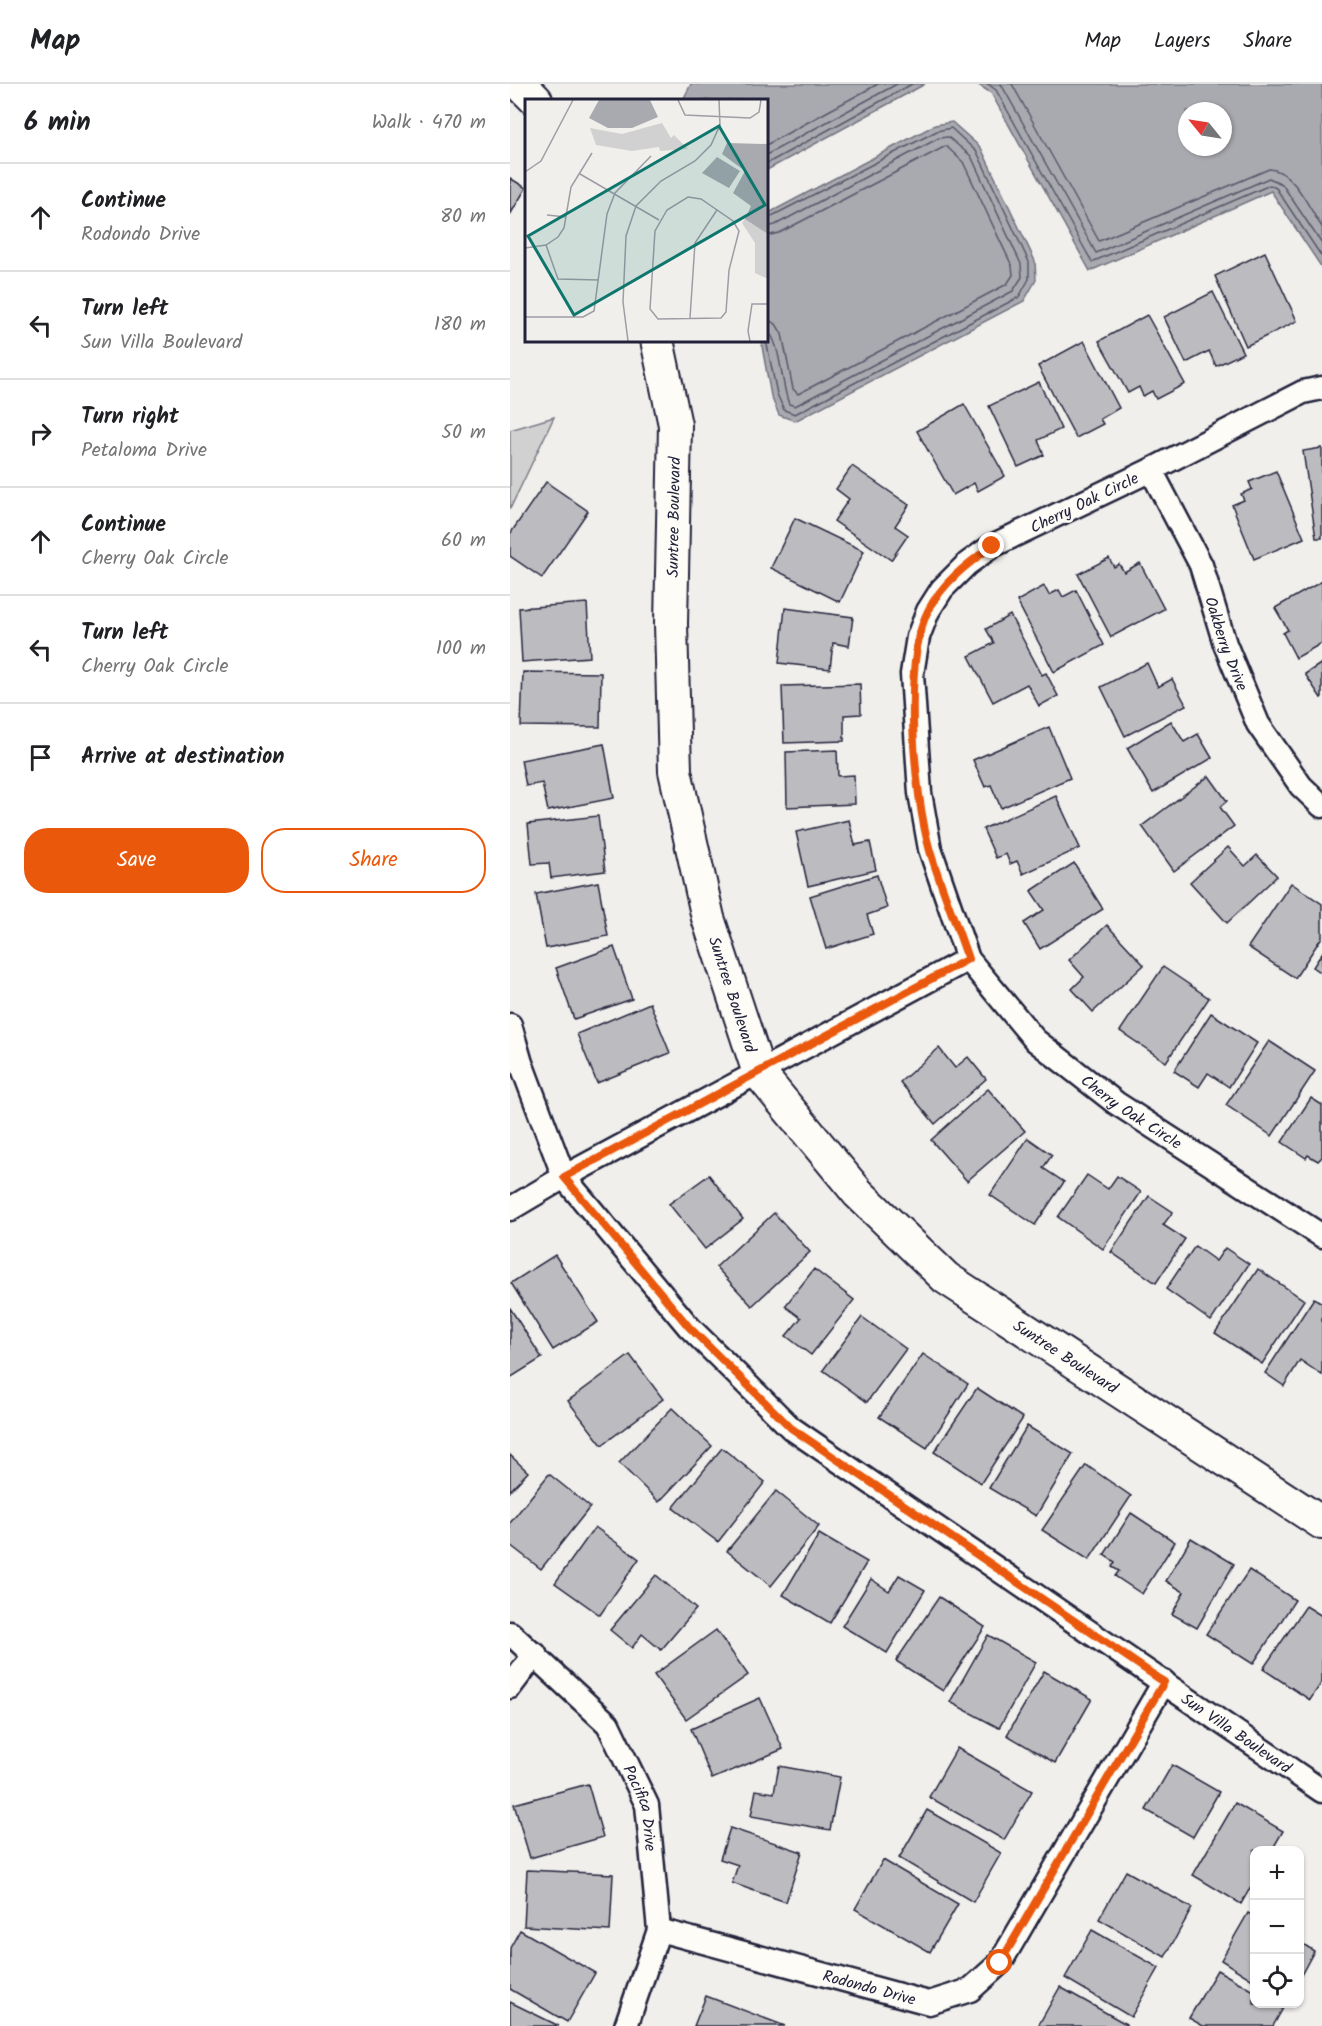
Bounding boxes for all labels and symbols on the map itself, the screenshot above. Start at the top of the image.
inset map [525,99,768,342]
north arrow [1178,102,1232,156]
street label: Suntree Boulevard [661,455,688,578]
street label: Cherry Oak Circle [1026,466,1143,540]
route end [978,532,1004,558]
street label: Oakberry Drive [1197,594,1254,695]
street label: Suntree Boulevard [701,933,763,1057]
street label: Cherry Oak Circle [1075,1069,1186,1156]
street label: Suntree Boulevard [1008,1314,1124,1402]
street label: Sun Villa Boulevard [1175,1687,1297,1781]
street label: Pacifica Drive [615,1761,662,1853]
route start [986,1949,1012,1975]
street label: Rodondo Drive [820,1964,918,2013]

